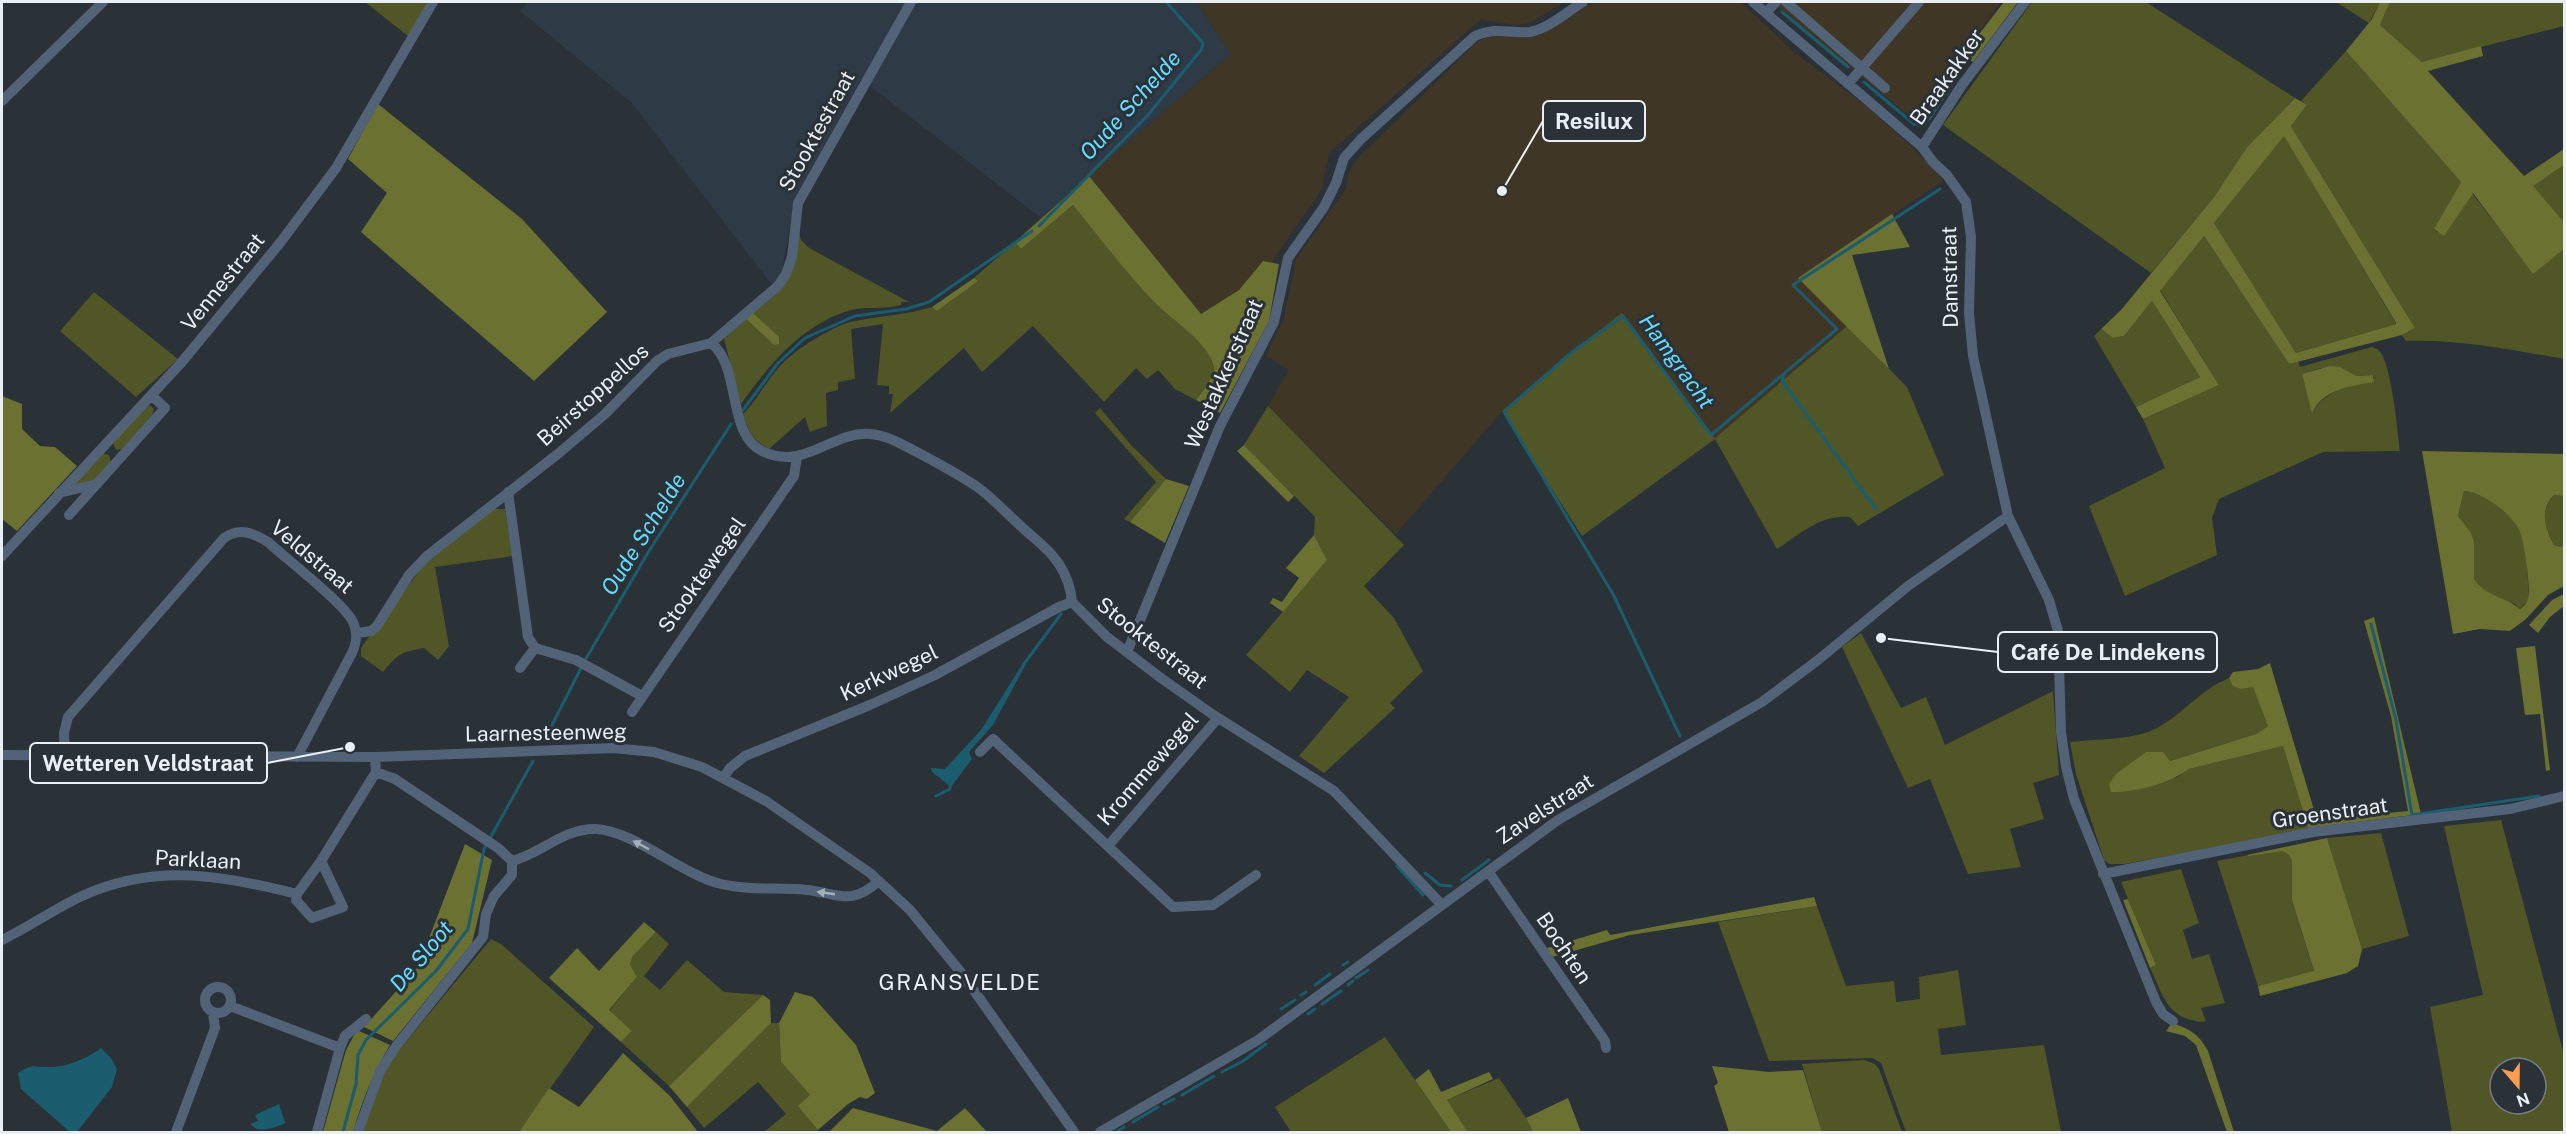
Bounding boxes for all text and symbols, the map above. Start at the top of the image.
street label: Braakakker [1904,24,1989,130]
water label: Oude Schelde [1074,45,1186,165]
street label: Stooktestraat [773,66,860,195]
callout: Resilux [1543,101,1645,141]
text: Resilux [1555,108,1633,134]
street label: Damstraat [1936,226,1963,328]
street label: Vennestraat [176,228,270,336]
street label: Westakkerstraat [1179,295,1268,453]
water label: Hamgracht [1634,309,1720,414]
street label: Beirstoppellos [532,338,653,451]
water label: Oude Schelde [595,468,691,600]
street label: Stooktewegel [653,512,751,637]
street label: Veldstraat [266,515,359,599]
street label: Stooktestraat [1092,592,1213,694]
callout: Café De Lindekens [1998,632,2217,672]
street label: Kerkwegel [836,639,942,706]
text: Café De Lindekens [2011,639,2205,665]
street label: Krommewegel [1092,707,1203,830]
street label: Laarnesteenweg [465,719,627,746]
callout: Wetteren Veldstraat [30,743,267,783]
text: Wetteren Veldstraat [42,750,254,776]
street label: Zavelstraat [1492,768,1598,849]
street label: Groenstraat [2270,792,2389,833]
one-way arrow [632,840,649,850]
street label: Parklaan [154,845,242,874]
one-way arrow [817,889,836,898]
street label: Bochten [1531,907,1597,988]
water label: De Sloot [384,915,458,997]
district label: GRANSVELDE [879,969,1041,995]
north arrow [2488,1056,2548,1116]
text: N [2514,1089,2532,1111]

